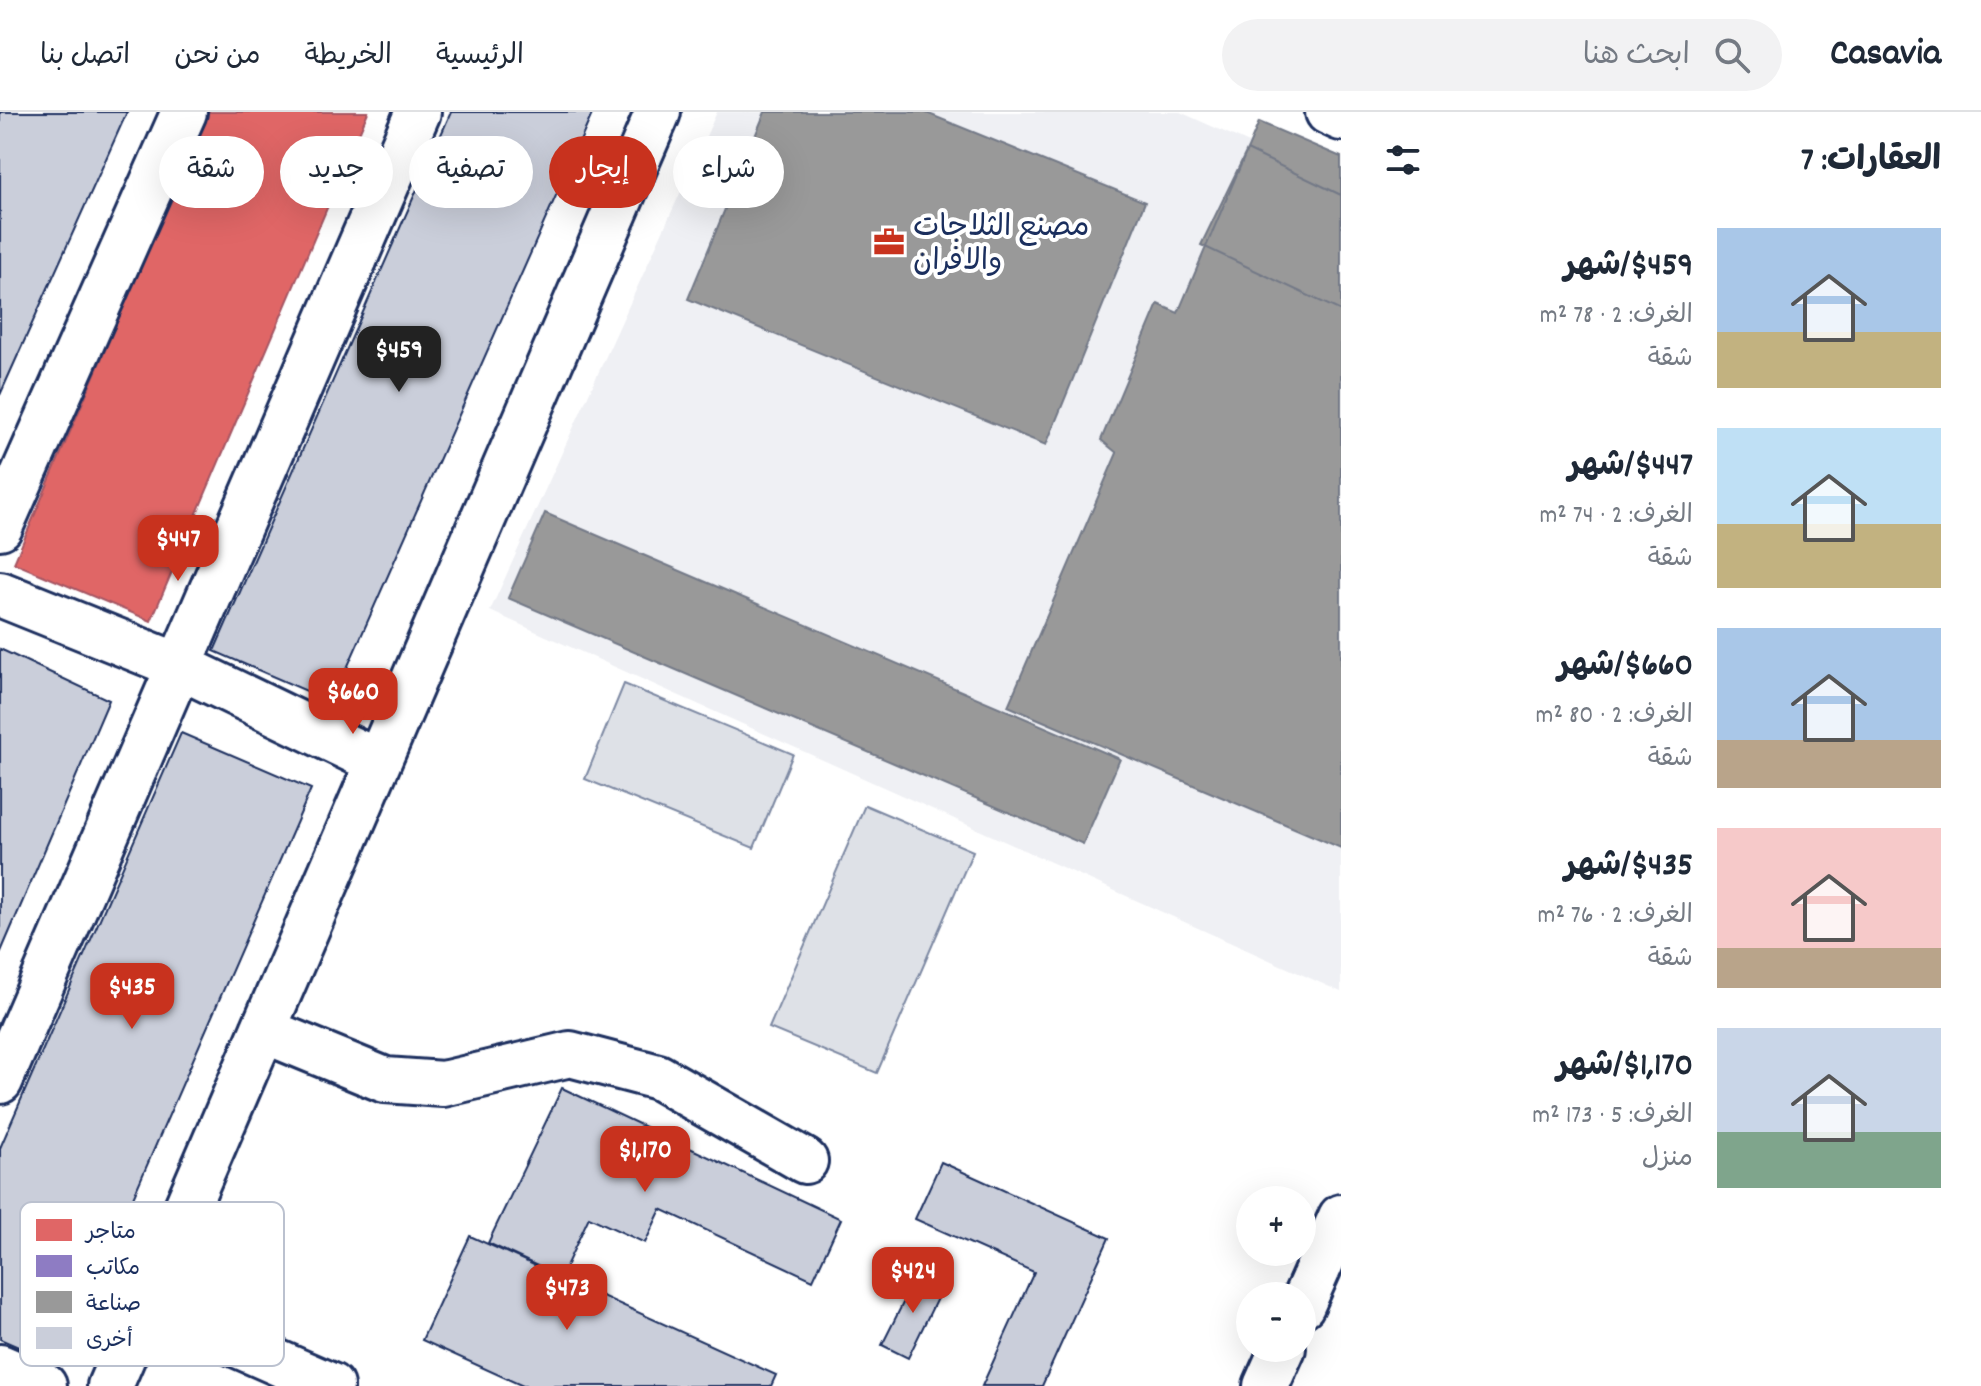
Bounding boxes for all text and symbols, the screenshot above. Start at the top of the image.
search box [1222,19,1782,91]
text: Casavia [1830,28,1941,83]
icon: search [1710,33,1754,77]
text: ابحث هنا [1583,36,1690,79]
text: اتصل بنا [40,38,130,78]
text: من نحن [174,38,261,78]
text: الخريطة [305,38,392,78]
text: الرئيسية [436,38,524,78]
chip: شقة [159,136,264,208]
chip: جديد [280,136,393,208]
chip: تصفية [409,136,533,208]
chip: إيجار [549,136,657,208]
chip: شراء [673,136,784,208]
icon: filters [1381,138,1425,182]
text: العقارات: 7 [1801,138,1941,187]
place label: مصنع الثلاجات والافران [913,208,1089,285]
office icon: مصنع الثلاجات والافران [872,225,906,259]
text: $459/شهر [1564,243,1693,292]
icon: home [1781,260,1877,356]
text: الغرف: 2 · 78 m² [1540,298,1693,335]
pin: $459 [352,326,446,394]
text: $459 [375,333,423,370]
text: شقة [1648,341,1693,378]
text: $447/شهر [1568,443,1693,492]
icon: home [1781,460,1877,556]
text: الغرف: 2 · 74 m² [1539,498,1693,535]
pin: $447 [131,515,225,583]
text: $447 [156,522,200,559]
text: شقة [1648,541,1693,578]
text: $660/شهر [1558,643,1693,692]
icon: home [1781,660,1877,756]
pin: $660 [306,668,400,736]
text: $660 [327,675,379,712]
text: الغرف: 2 · 80 m² [1536,698,1693,735]
text: شقة [1648,741,1693,778]
text: $435/شهر [1565,843,1693,892]
icon: home [1781,860,1877,956]
text: الغرف: 2 · 76 m² [1538,898,1693,935]
text: شقة [1648,941,1693,978]
pin: $435 [85,963,179,1031]
text: $435 [108,970,156,1007]
text: $1,170/شهر [1557,1043,1693,1092]
icon: home [1781,1060,1877,1156]
text: الغرف: 5 · 173 m² [1532,1098,1693,1135]
pin: $1,170 [580,1126,710,1194]
text: $1,170 [618,1133,672,1170]
text: منزل [1642,1141,1693,1178]
map controls [1236,1186,1316,1362]
button: + [1236,1186,1316,1266]
legend [20,1202,284,1366]
text: متاجر [84,1218,136,1249]
pin: $424 [866,1247,960,1315]
text: مكاتب [86,1254,140,1285]
text: $424 [890,1254,936,1291]
pin: $473 [520,1264,614,1332]
text: $473 [544,1271,590,1308]
button: − [1236,1282,1316,1362]
text: صناعة [86,1290,141,1321]
text: أخرى [86,1325,133,1357]

